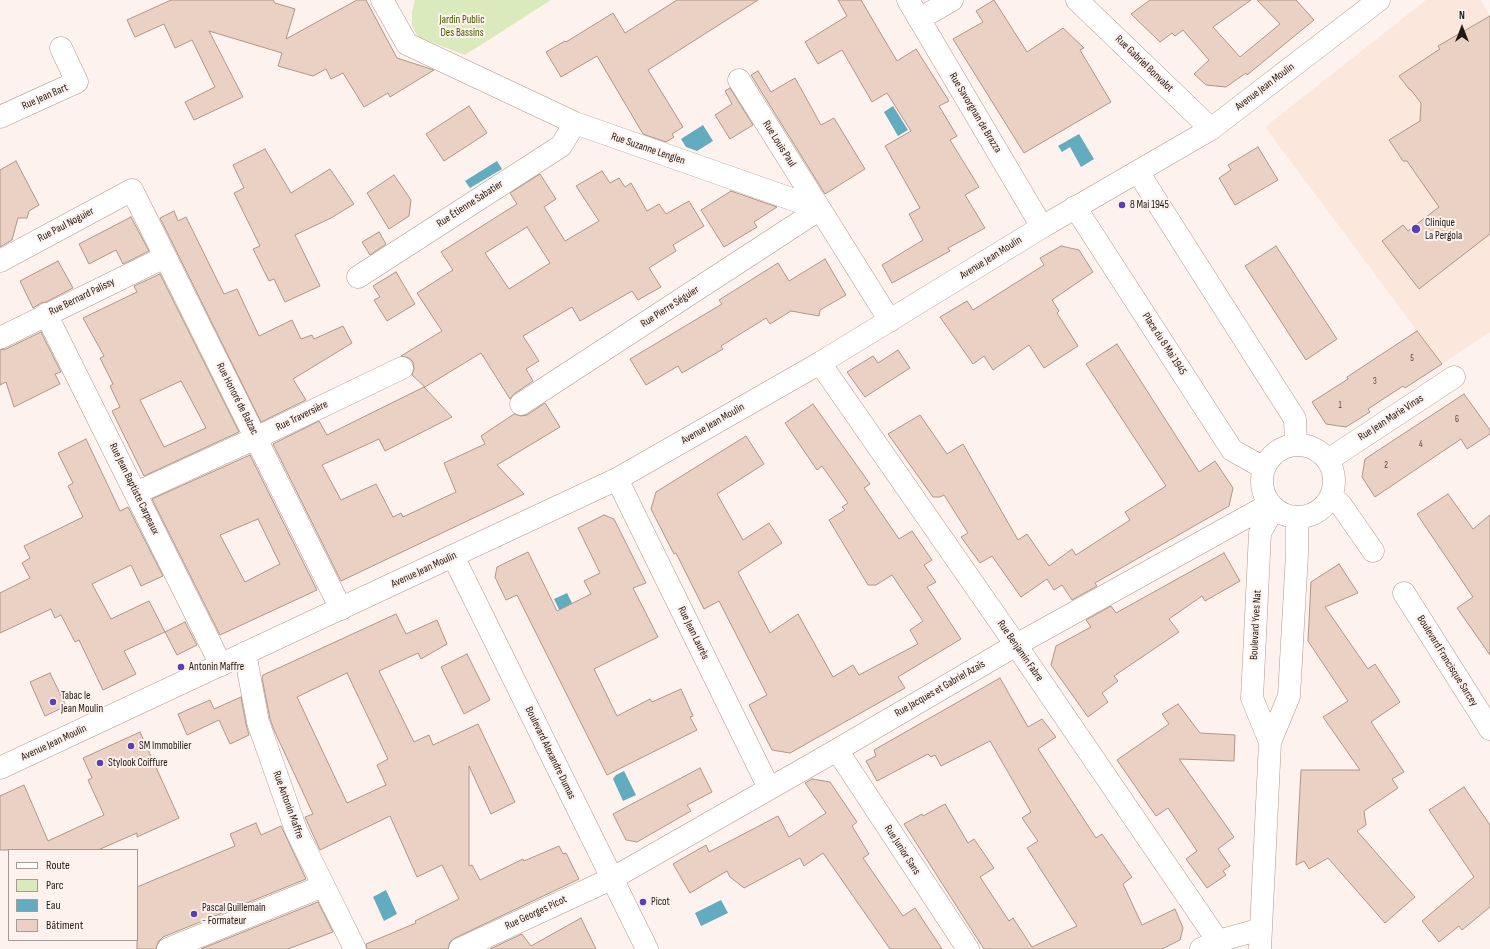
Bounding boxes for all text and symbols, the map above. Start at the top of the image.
north arrow [1442,8,1482,48]
text: N [1459,9,1465,22]
park label: Jardin Public Des Bassins [439,13,485,39]
street label: Rue Gabriel Bonvalot [1112,33,1176,95]
street label: Avenue Jean Moulin [1233,60,1297,114]
street label: Rue Savorgnan de Brazza [946,71,1004,155]
street label: Rue Jean Bart [20,81,70,113]
street label: Rue Louis Paul [760,118,798,170]
street label: Rue Suzanne Lenglen [609,130,687,168]
street label: Rue Étienne Sabatier [434,178,506,230]
place label: 8 Mai 1945 [1130,198,1169,212]
marker: 8 Mai 1945 [1117,200,1127,210]
street label: Rue Paul Noguier [36,205,96,245]
place label: Clinique La Pergola [1425,216,1462,242]
marker: Clinique La Pergola [1410,223,1422,235]
street label: Avenue Jean Moulin [958,234,1024,282]
street label: Rue Bernard Palissy [47,275,117,319]
street label: Rue Pierre Séguier [638,283,702,331]
street label: Place du 8 Mai 1945 [1139,311,1189,377]
house number: 5 [1410,354,1414,364]
street label: Rue Honoré de Balzac [213,361,261,437]
house number: 3 [1373,377,1377,387]
street label: Rue Jean Marie Vinas [1356,392,1426,444]
street label: Rue Traversière [274,398,330,434]
street label: Avenue Jean Moulin [679,401,747,447]
house number: 1 [1338,401,1342,411]
house number: 6 [1455,415,1459,425]
house number: 4 [1419,440,1423,450]
street label: Rue Jean Baptiste Carpeaux [106,441,162,537]
house number: 2 [1384,461,1388,471]
street label: Avenue Jean Moulin [389,549,459,591]
street label: Boulevard Yves Nat [1248,590,1264,660]
street label: Rue Jean Laurès [674,604,712,662]
street label: Boulevard Francisque Sarcey [1414,613,1480,709]
street label: Rue Benjamin Fabre [994,618,1046,684]
street label: Rue Jacques et Gabriel Azaïs [892,658,988,720]
place label: Antonin Maffre [189,660,244,674]
marker: Antonin Maffre [176,662,186,672]
place label: Tabac le Jean Moulin [61,689,103,715]
marker: Tabac le Jean Moulin [48,697,58,707]
street label: Boulevard Alexandre Dumas [522,705,578,801]
street label: Avenue Jean Moulin [19,722,89,764]
place label: SM Immobilier [139,739,191,753]
marker: SM Immobilier [126,741,136,751]
place label: Stylook Coiffure [108,756,168,770]
marker: Stylook Coiffure [95,758,105,768]
street label: Rue Antonin Maffre [270,769,306,841]
street label: Rue Junior Sans [881,823,923,877]
legend [8,849,138,941]
text: Route [46,858,70,873]
text: Parc [46,878,64,893]
street label: Rue Georges Picot [503,893,569,933]
place label: Picot [651,895,670,909]
marker: Picot [638,897,648,907]
text: Eau [46,898,60,913]
place label: Pascal Guillemain - Formateur [202,901,266,927]
marker: Pascal Guillemain - Formateur [189,909,199,919]
text: Bâtiment [46,918,83,933]

